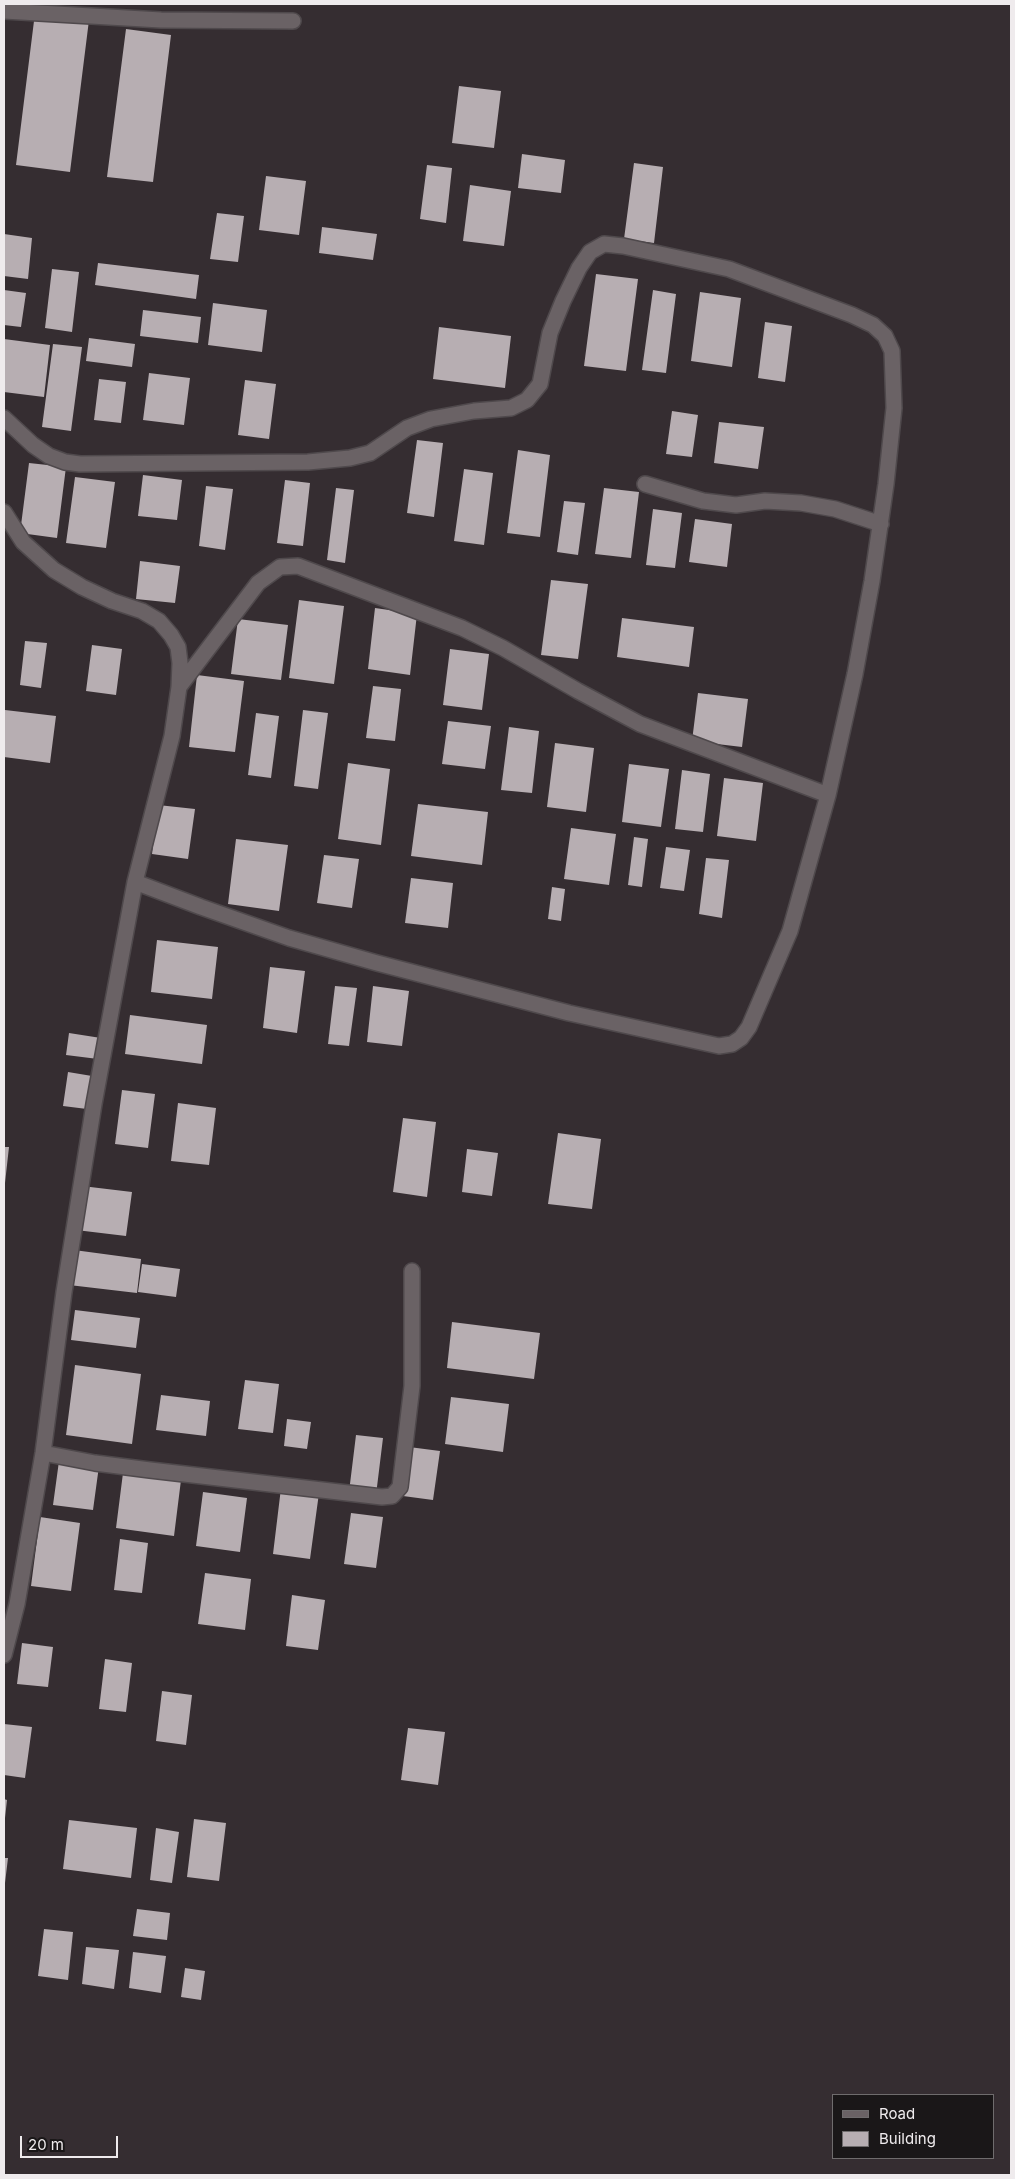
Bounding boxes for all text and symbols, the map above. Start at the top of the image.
legend [832,2094,995,2159]
text: Road [879,2104,915,2123]
scale bar [22,2126,120,2158]
text: Building [879,2129,936,2148]
text: 20 m [28,2135,64,2154]

